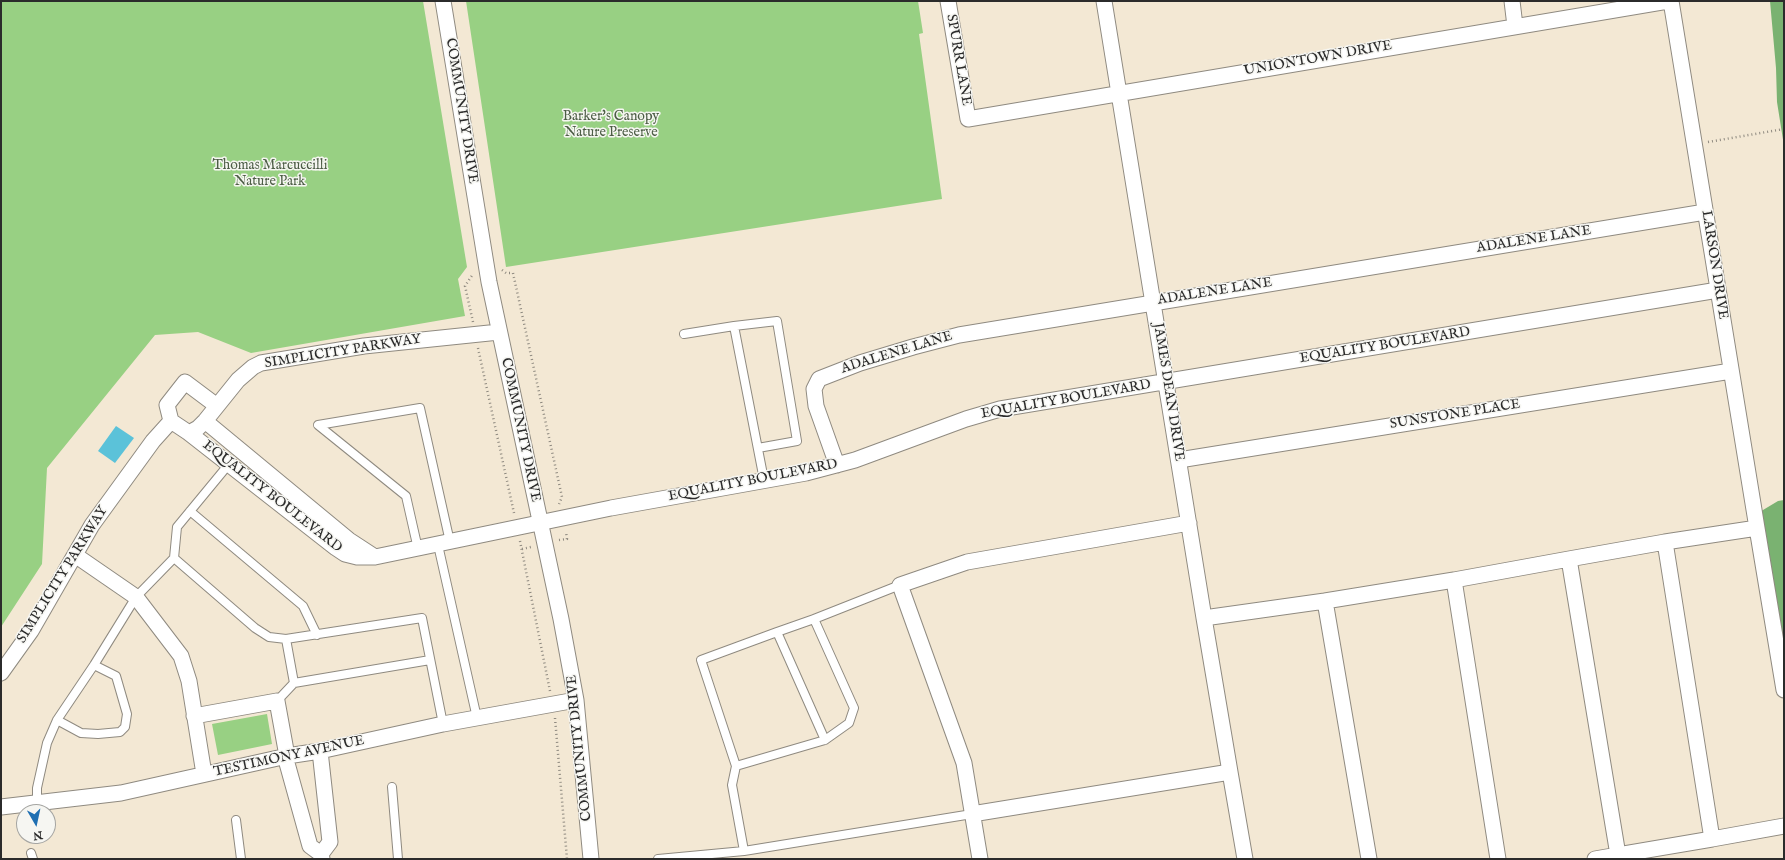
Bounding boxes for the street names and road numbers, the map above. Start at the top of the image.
street label: SPURR LANE [942,13,974,107]
street label: COMMUNITY DRIVE [441,37,481,185]
street label: UNIONTOWN DRIVE [1243,38,1393,80]
street label: LARSON DRIVE [1697,209,1731,321]
street label: ADALENE LANE [1476,223,1592,257]
street label: ADALENE LANE [1157,275,1273,309]
street label: JAMES DEAN DRIVE [1149,322,1187,462]
street label: EQUALITY BOULEVARD [1299,324,1471,368]
street label: ADALENE LANE [839,328,955,378]
street label: SIMPLICITY PARKWAY [263,331,423,373]
street label: COMMUNITY DRIVE [496,356,544,504]
street label: EQUALITY BOULEVARD [980,377,1152,423]
street label: SUNSTONE PLACE [1389,396,1521,434]
street label: EQUALITY BOULEVARD [199,437,345,557]
street label: EQUALITY BOULEVARD [667,456,839,506]
street label: SIMPLICITY PARKWAY [14,503,112,647]
street label: COMMUNITY DRIVE [564,674,596,822]
street label: TESTIMONY AVENUE [212,733,366,781]

